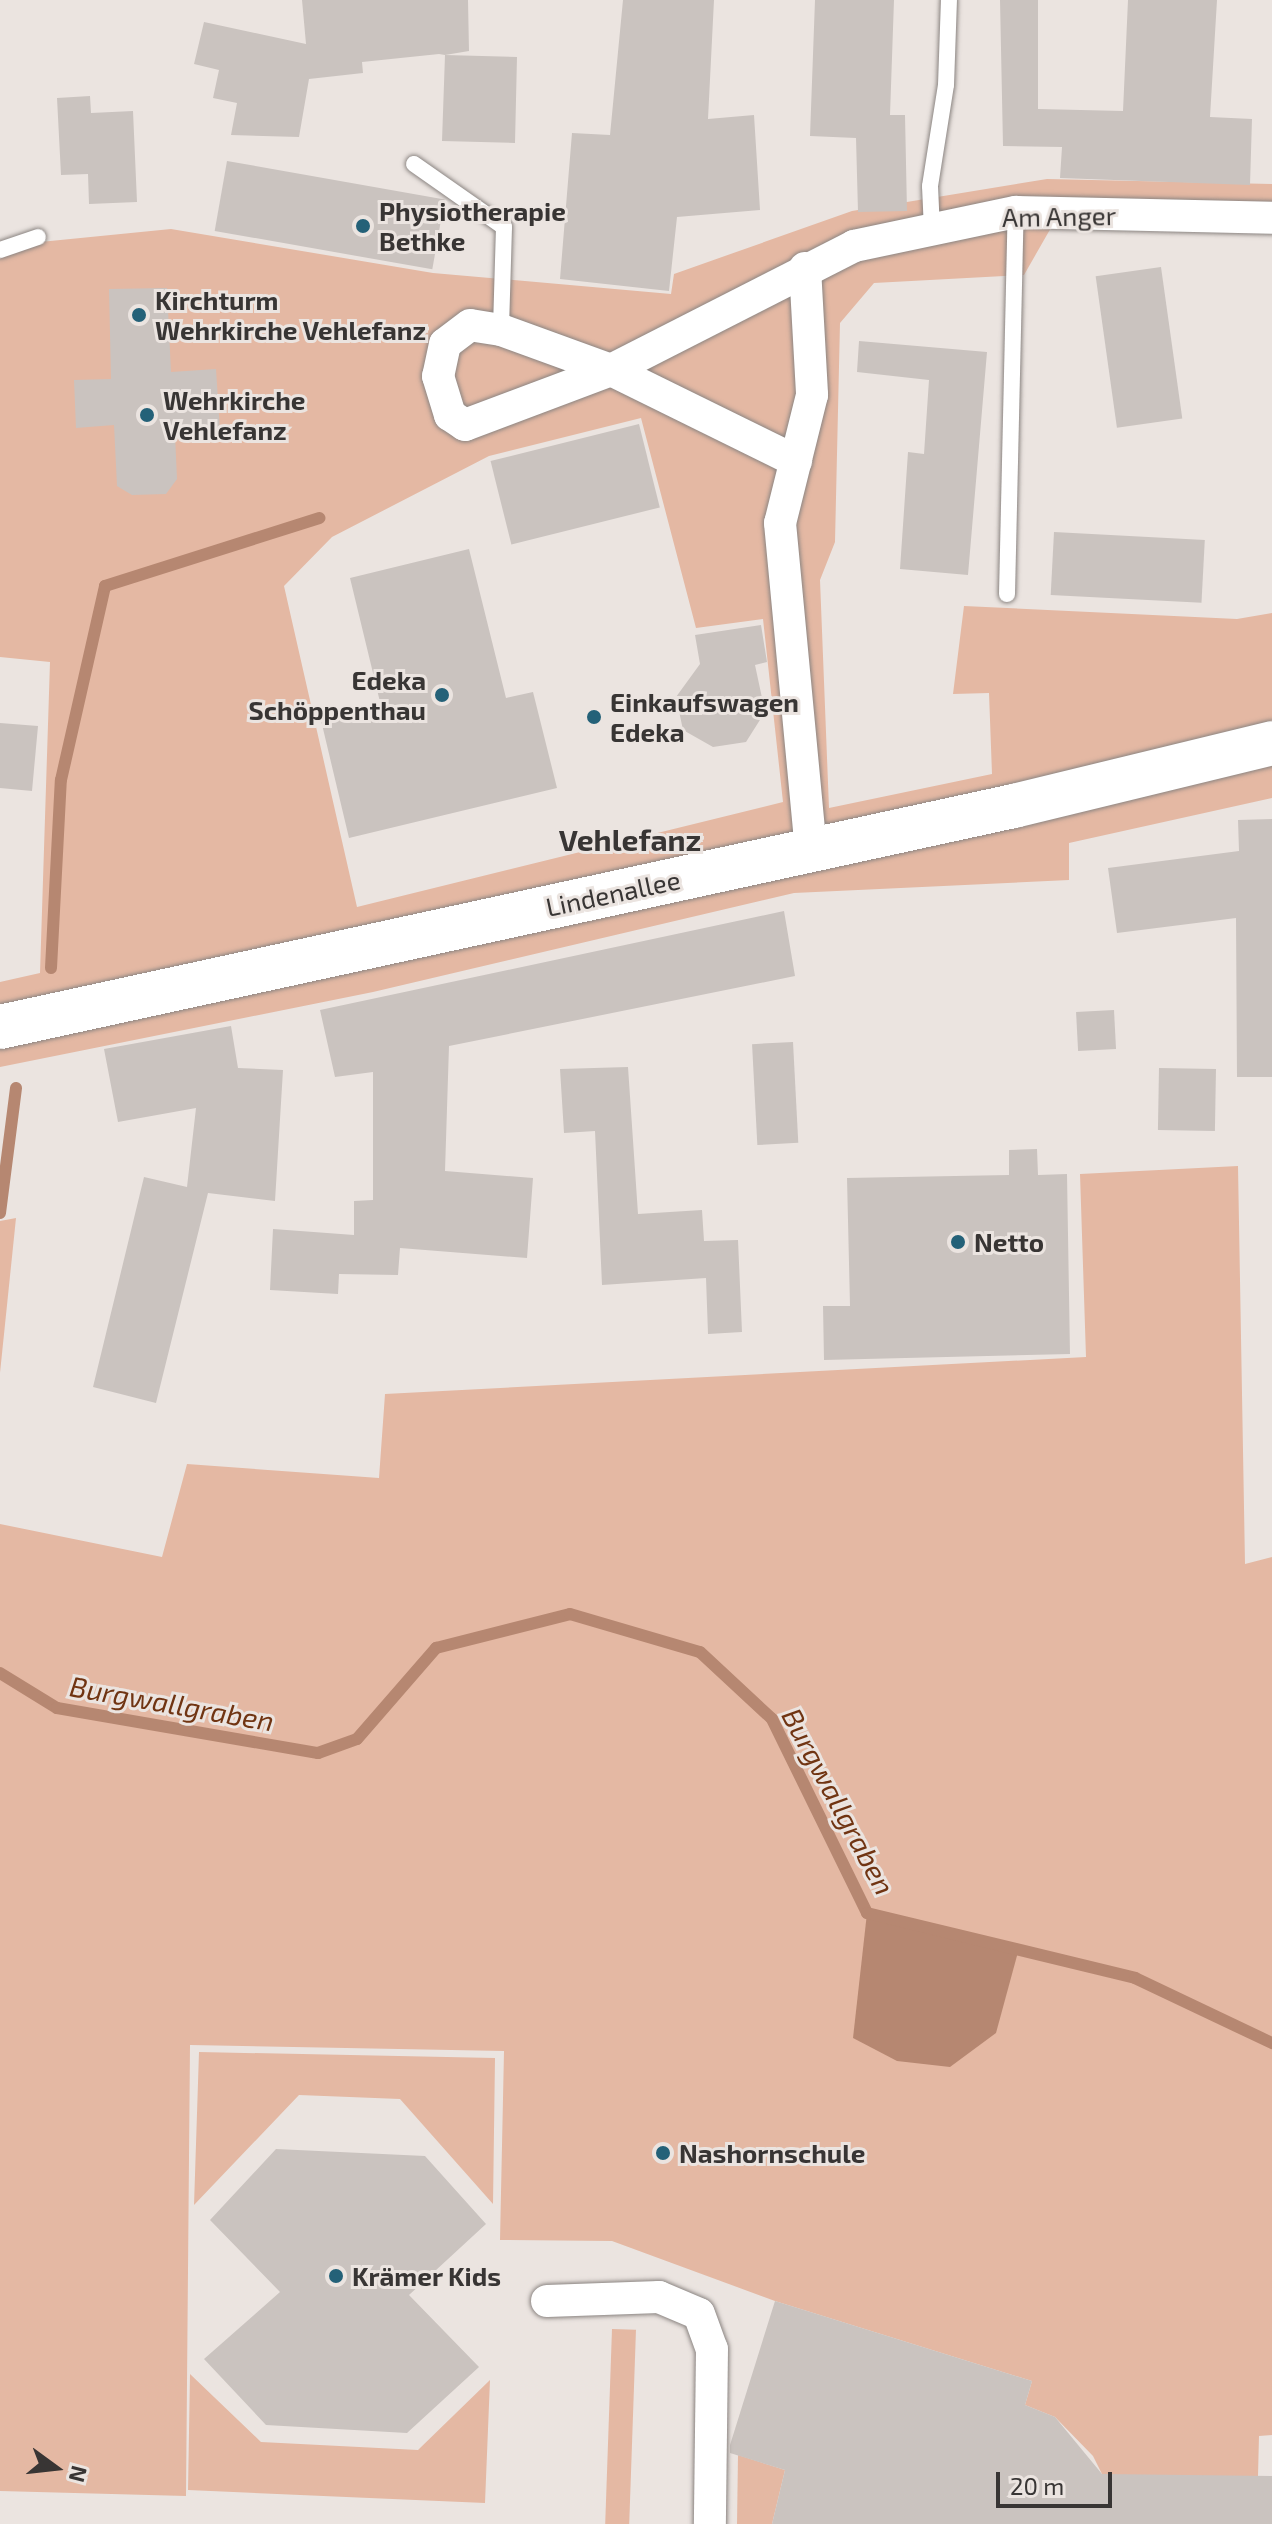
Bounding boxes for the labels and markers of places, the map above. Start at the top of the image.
place label: Physiotherapie Bethke [379,195,566,256]
marker: Physiotherapie Bethke [354,217,372,235]
place label: Kirchturm Wehrkirche Vehlefanz [155,284,427,346]
marker: Kirchturm Wehrkirche Vehlefanz [130,306,148,324]
place label: Wehrkirche Vehlefanz [163,384,305,446]
marker: Wehrkirche Vehlefanz [138,406,156,424]
place label: Edeka Schöppenthau [249,664,426,726]
marker: Edeka Schöppenthau [433,686,451,704]
place label: Einkaufswagen Edeka [610,686,799,748]
marker: Einkaufswagen Edeka [585,708,603,726]
place label: Netto [974,1226,1044,1258]
marker: Netto [949,1233,967,1251]
place label: Nashornschule [679,2137,865,2169]
marker: Nashornschule [654,2144,672,2162]
place label: Krämer Kids [352,2260,502,2292]
marker: Krämer Kids [327,2267,345,2285]

